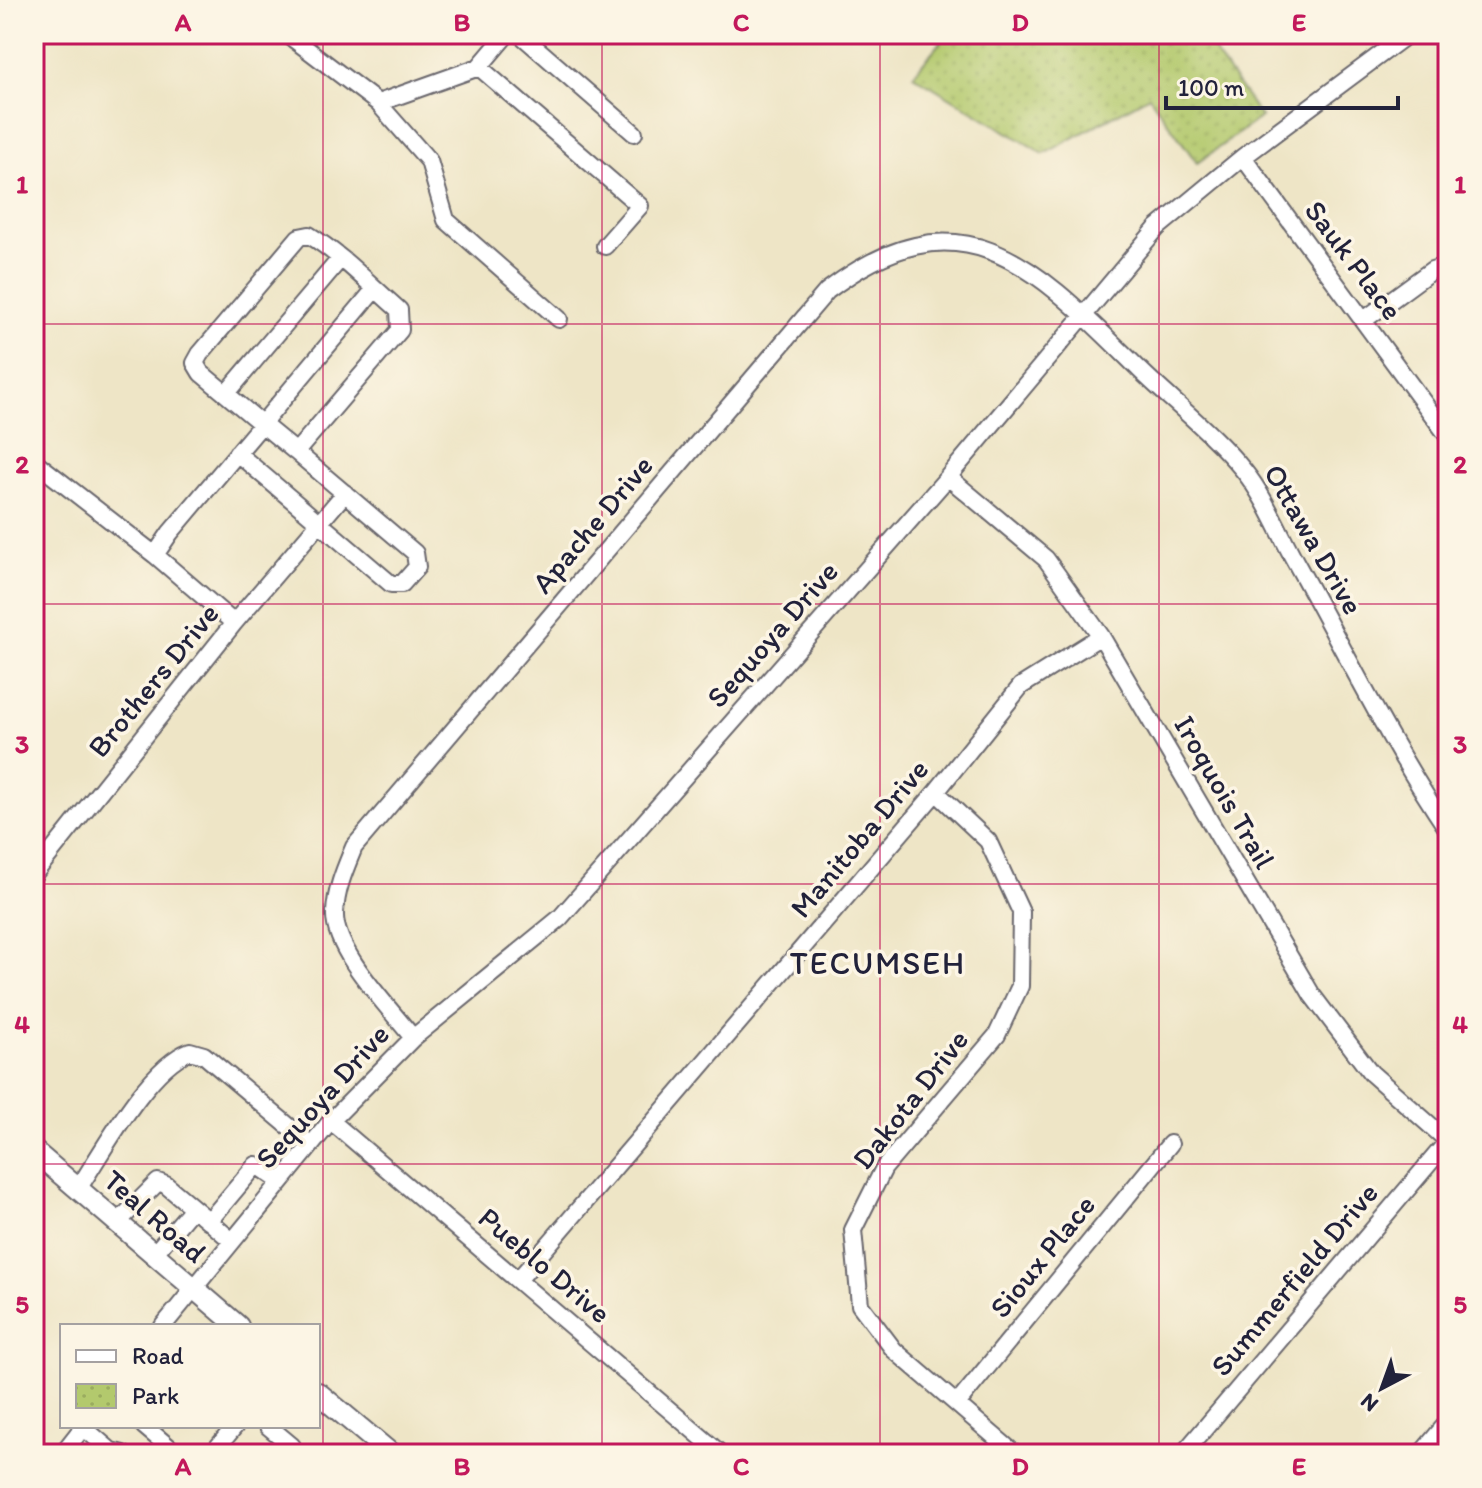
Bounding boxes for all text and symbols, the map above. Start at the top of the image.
text: A [174,6,192,38]
text: B [454,6,471,38]
text: C [733,6,750,38]
text: D [1011,6,1029,38]
text: E [1292,6,1306,38]
scale bar [1166,60,1398,110]
text: 100 m [1178,73,1244,102]
text: 1 [16,168,28,200]
text: 1 [1454,168,1466,200]
street label: Sauk Place [1297,193,1411,327]
street label: Apache Drive [524,447,660,601]
text: 2 [15,448,29,480]
text: 2 [1453,448,1467,480]
street label: Ottawa Drive [1256,457,1372,621]
street label: Sequoya Drive [698,553,846,715]
street label: Brothers Drive [80,595,226,765]
street label: Iroquois Trail [1166,709,1284,876]
text: 3 [15,728,29,760]
text: 3 [1453,728,1467,760]
street label: Manitoba Drive [782,751,936,925]
district label: TECUMSEH [790,944,966,982]
text: 4 [14,1008,30,1040]
text: 4 [1452,1008,1468,1040]
street label: Sequoya Drive [247,1016,397,1176]
street label: Dakota Drive [844,1022,976,1176]
street label: Teal Road [96,1161,214,1271]
street label: Summerfield Drive [1202,1175,1386,1383]
street label: Sioux Place [981,1187,1103,1325]
street label: Pueblo Drive [471,1199,619,1331]
text: 5 [15,1288,29,1320]
text: 5 [1453,1288,1467,1320]
legend [60,1324,320,1428]
text: Road [132,1341,184,1370]
north arrow [1342,1348,1422,1428]
text: Park [132,1381,179,1410]
text: N [1355,1388,1384,1418]
text: A [174,1450,192,1482]
text: B [454,1450,471,1482]
text: C [733,1450,750,1482]
text: D [1011,1450,1029,1482]
text: E [1292,1450,1306,1482]

